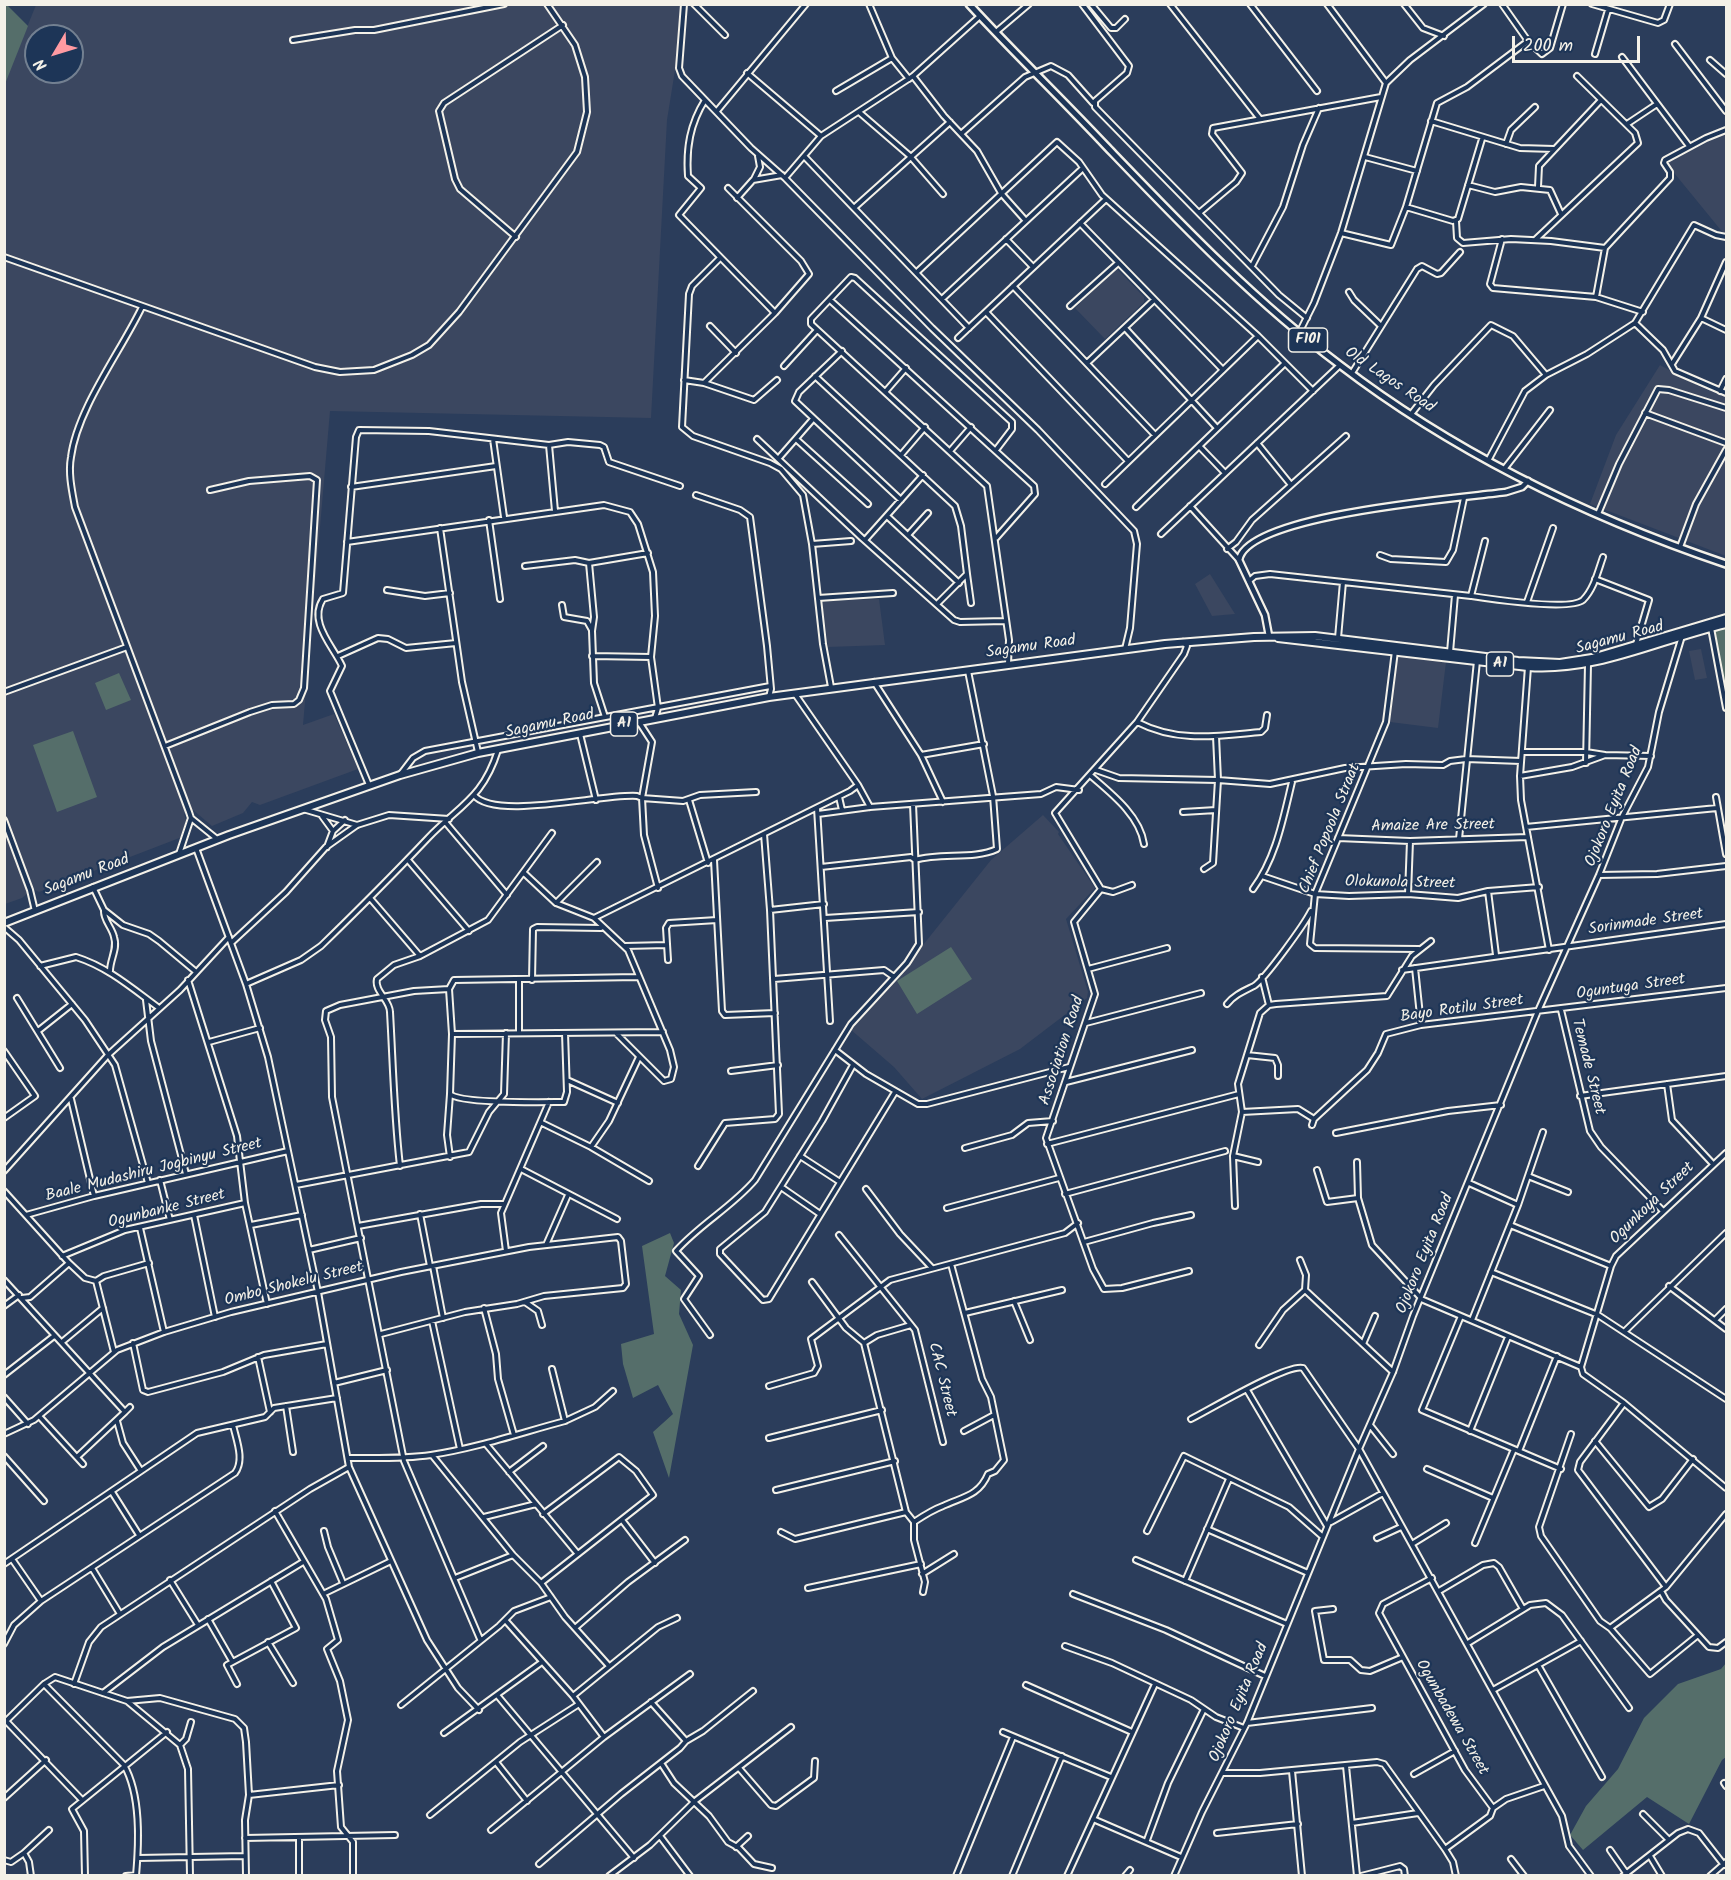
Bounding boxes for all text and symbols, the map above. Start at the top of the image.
north arrow [24,24,84,84]
scale bar [1515,24,1642,62]
text: 200 m [1523,32,1573,61]
text: N [28,52,54,76]
road number: F101 [1288,328,1328,352]
street label: Old Lagos Road [1340,344,1438,418]
street label: Sagamu Road [1574,618,1666,660]
street label: Sagamu Road [985,632,1077,664]
road number: A1 [1486,652,1514,676]
street label: Sagamu Road [504,706,596,744]
road number: A1 [610,712,638,736]
street label: Ojokoro Eyita Road [1582,744,1648,870]
street label: Chief Popoola Straat [1296,761,1366,897]
street label: Amaize Are Street [1371,816,1495,838]
street label: Sagamu Road [42,851,132,901]
street label: Olokunola Street [1345,873,1455,895]
street label: Sorinmade Street [1587,905,1705,941]
street label: Oguntuga Street [1575,971,1687,1005]
street label: Bayo Rotilu Street [1399,992,1525,1028]
street label: Association Road [1036,994,1090,1108]
street label: Temade Street [1566,1017,1608,1117]
street label: Baale Mudashiru Jogbinyu Street [44,1135,264,1207]
street label: Ogunkoya Street [1607,1159,1699,1249]
street label: Ogunbanke Street [107,1186,227,1234]
street label: Ojokoro Eyita Road [1393,1191,1459,1317]
street label: Ombo Shokelu Street [223,1258,365,1312]
street label: CAC Street [923,1341,959,1419]
street label: Ojokoro Eyita Road [1206,1640,1274,1766]
street label: Ogunbadewa Street [1410,1657,1492,1779]

